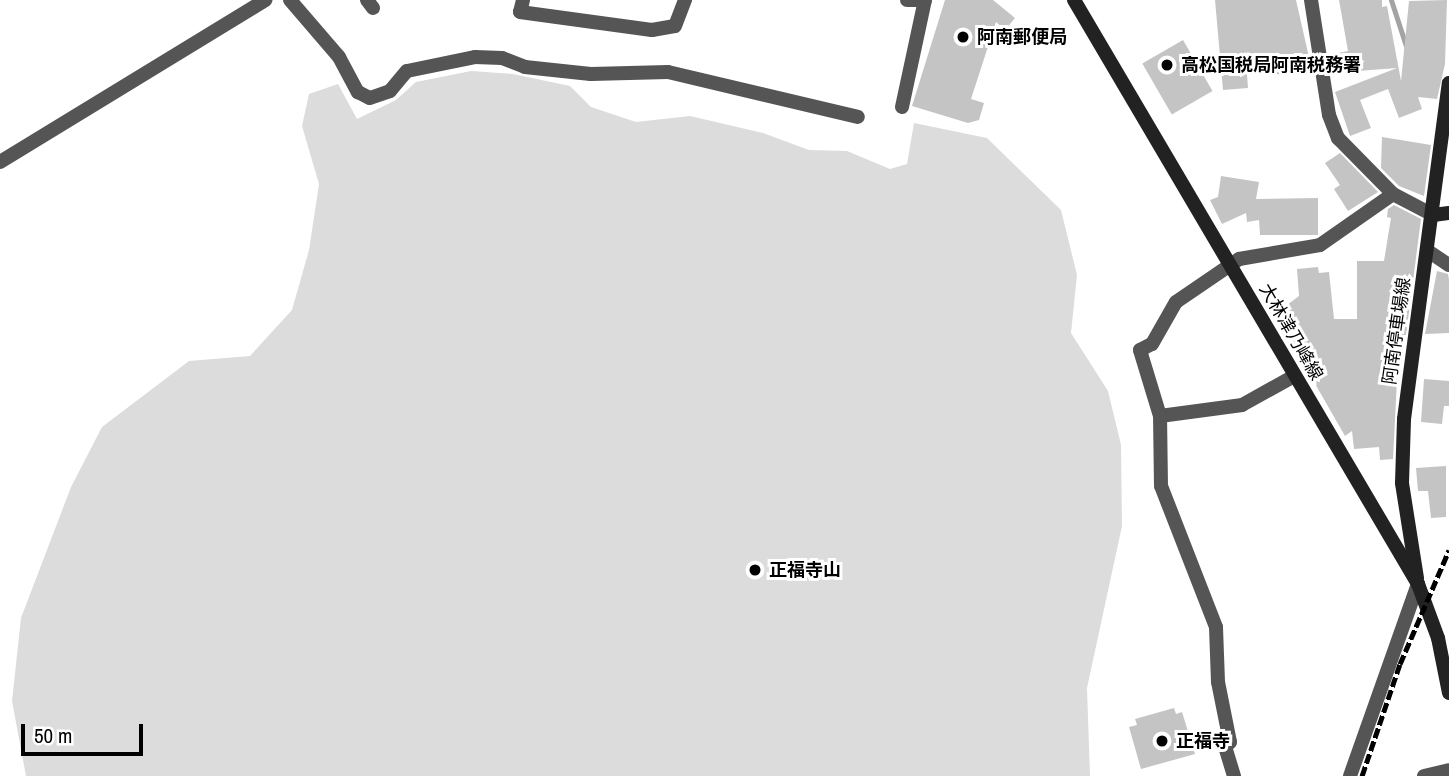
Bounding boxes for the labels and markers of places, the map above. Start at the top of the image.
place label: 阿南郵便局 [977,26,1067,48]
marker: 阿南郵便局 [955,29,971,45]
place label: 高松国税局阿南税務署 [1181,54,1361,76]
marker: 高松国税局阿南税務署 [1159,57,1175,73]
place label: 正福寺山 [769,559,841,581]
marker: 正福寺山 [747,562,763,578]
place label: 正福寺 [1176,730,1230,752]
marker: 正福寺 [1154,733,1170,749]

